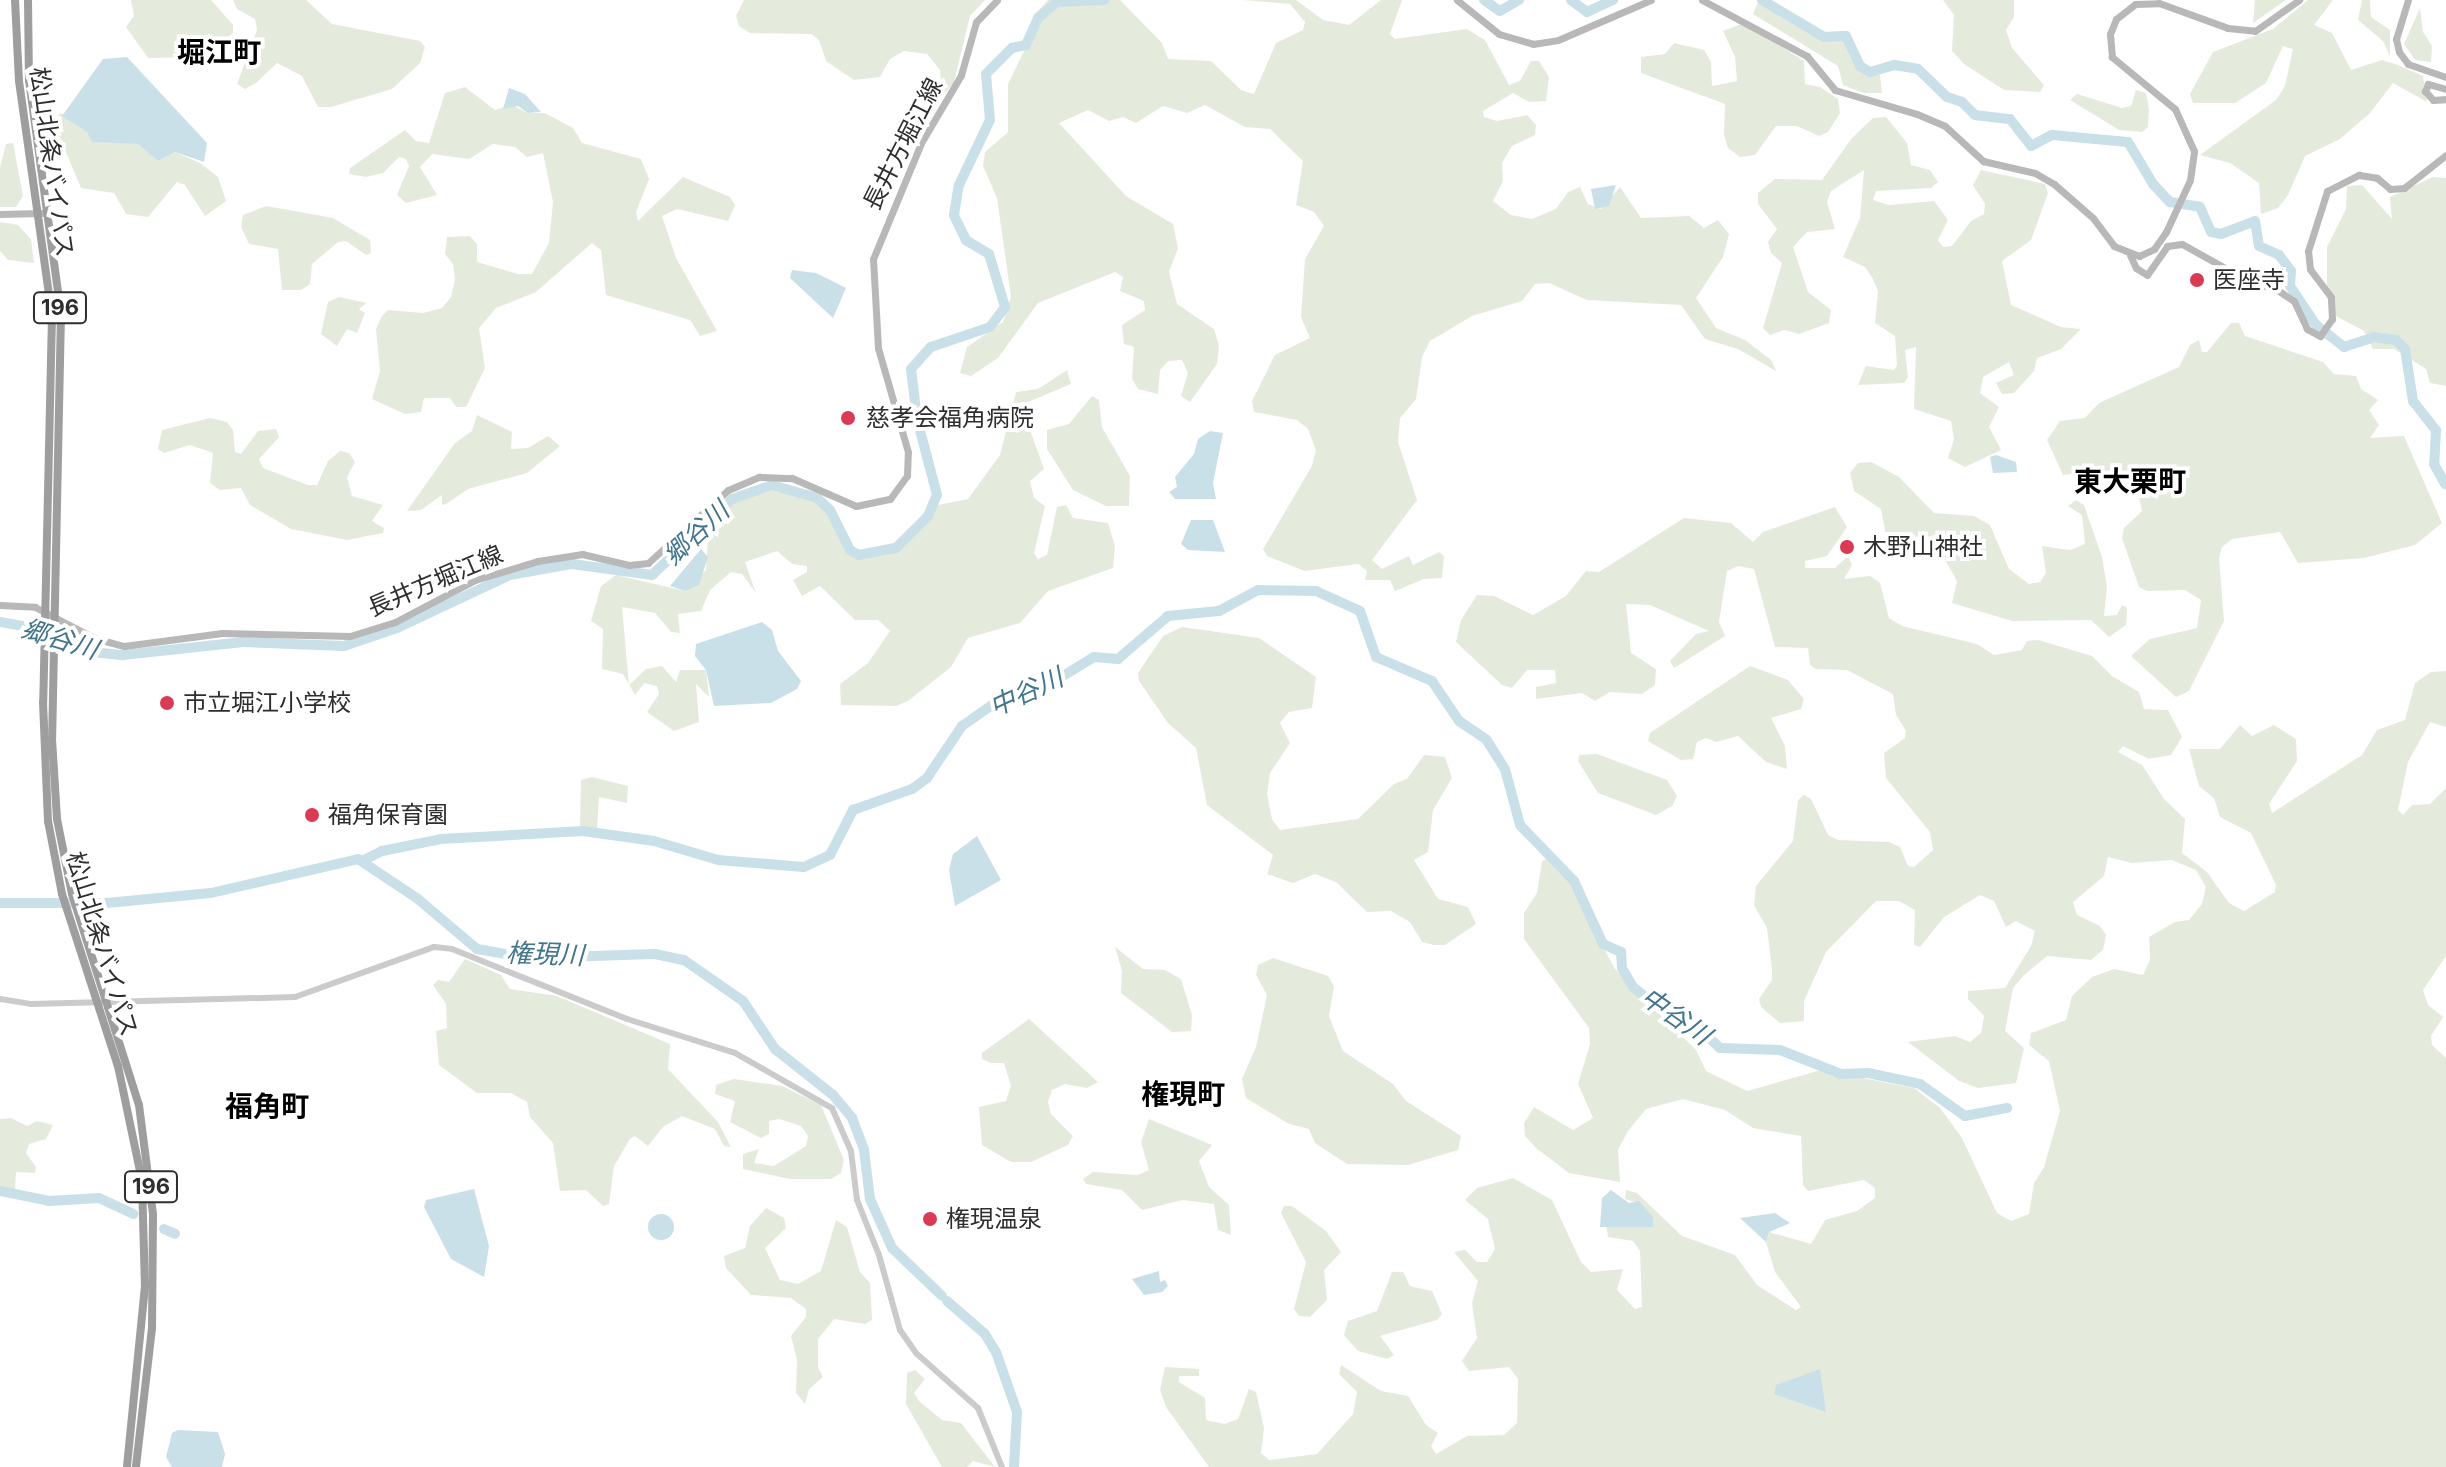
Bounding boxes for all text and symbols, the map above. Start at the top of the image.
district label: 堀江町 [177,35,261,69]
street label: 松山北条バイパス [24,65,80,259]
street label: 長井方堀江線 [857,73,949,215]
place label: 医座寺 [2213,266,2285,294]
marker: 医座寺 [2188,271,2206,289]
road number: 196 [32,290,88,326]
place label: 慈孝会福角病院 [866,404,1034,432]
marker: 慈孝会福角病院 [837,407,859,429]
district label: 東大栗町 [2074,464,2186,498]
water label: 郷谷川 [657,495,735,571]
place label: 木野山神社 [1863,533,1983,561]
marker: 木野山神社 [1838,538,1856,556]
street label: 長井方堀江線 [363,540,507,622]
water label: 郷谷川 [18,613,102,665]
water label: 中谷川 [984,661,1068,723]
place label: 市立堀江小学校 [183,689,351,717]
marker: 市立堀江小学校 [158,694,176,712]
place label: 福角保育園 [328,801,448,829]
marker: 福角保育園 [303,806,321,824]
street label: 松山北条バイパス [60,848,144,1040]
water label: 権現川 [505,937,585,971]
water label: 中谷川 [1635,981,1717,1051]
district label: 権現町 [1141,1077,1225,1111]
district label: 福角町 [225,1089,309,1123]
road number: 196 [123,1169,179,1205]
place label: 権現温泉 [946,1205,1042,1233]
marker: 権現温泉 [921,1210,939,1228]

